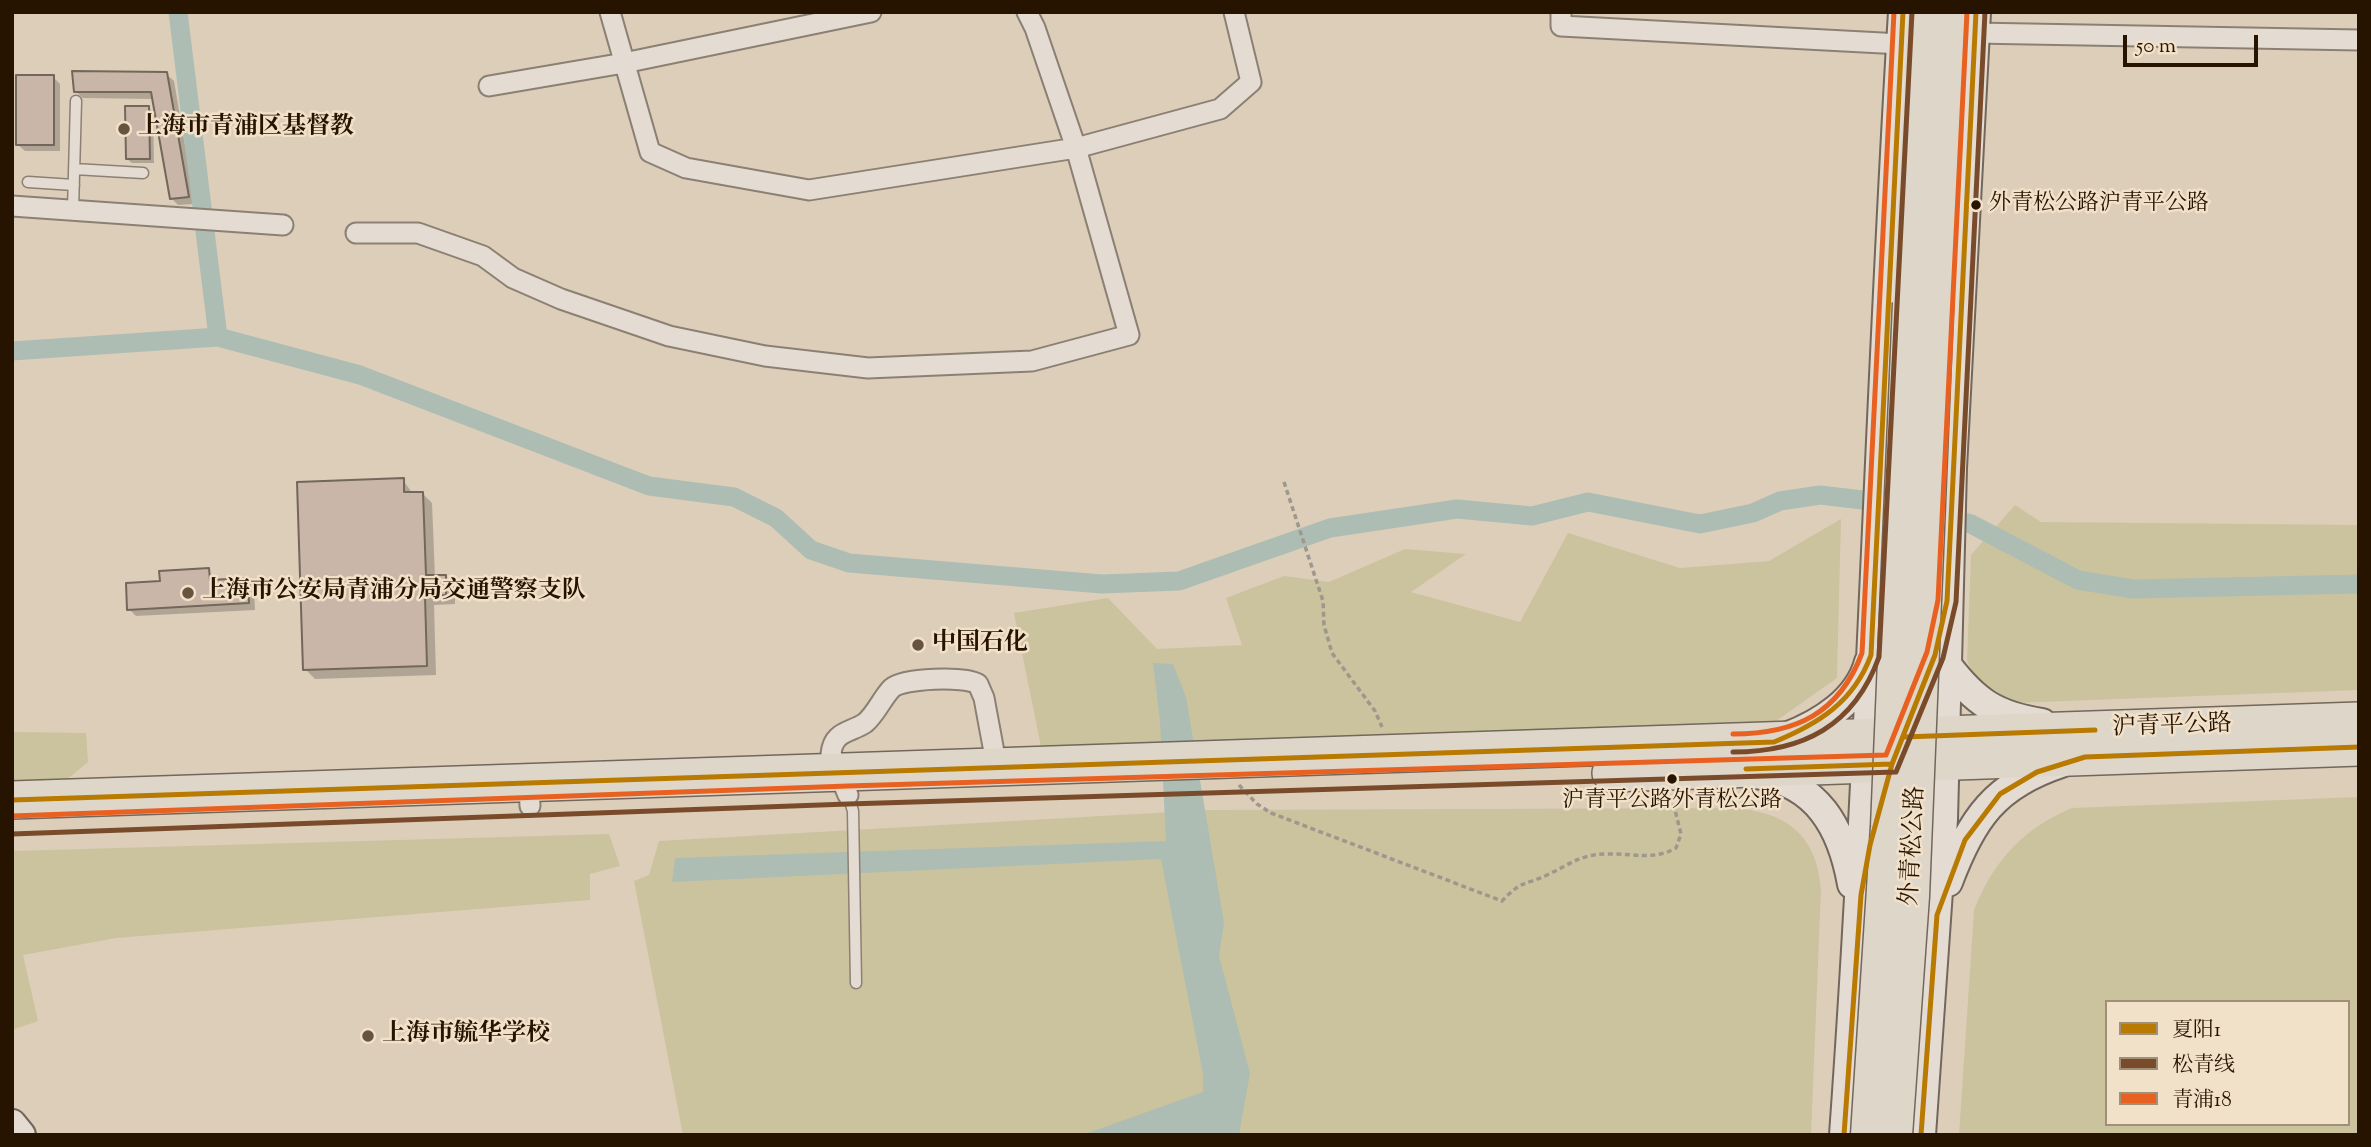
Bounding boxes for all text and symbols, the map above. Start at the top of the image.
scale bar [2126,21,2261,65]
text: 50 m [2136,32,2176,62]
place label: 上海市青浦区基督教 [138,115,354,143]
marker: 上海市青浦区基督教 [116,121,132,137]
place label: 外青松公路沪青平公路 [1989,192,2209,218]
marker: 外青松公路沪青平公路 [1969,198,1983,212]
place label: 上海市公安局青浦分局交通警察支队 [202,579,586,607]
marker: 上海市公安局青浦分局交通警察支队 [180,585,196,601]
place label: 中国石化 [932,631,1028,659]
marker: 中国石化 [910,637,926,653]
street label: 沪青平公路 [2112,712,2232,744]
marker: 沪青平公路外青松公路 [1665,772,1679,786]
street label: 外青松公路 [1897,785,1933,907]
place label: 沪青平公路外青松公路 [1562,789,1782,815]
legend [2105,1000,2350,1126]
text: 夏阳1 [2172,1016,2221,1046]
place label: 上海市毓华学校 [382,1022,550,1050]
marker: 上海市毓华学校 [360,1028,376,1044]
text: 松青线 [2172,1051,2235,1081]
text: 青浦18 [2172,1086,2232,1116]

